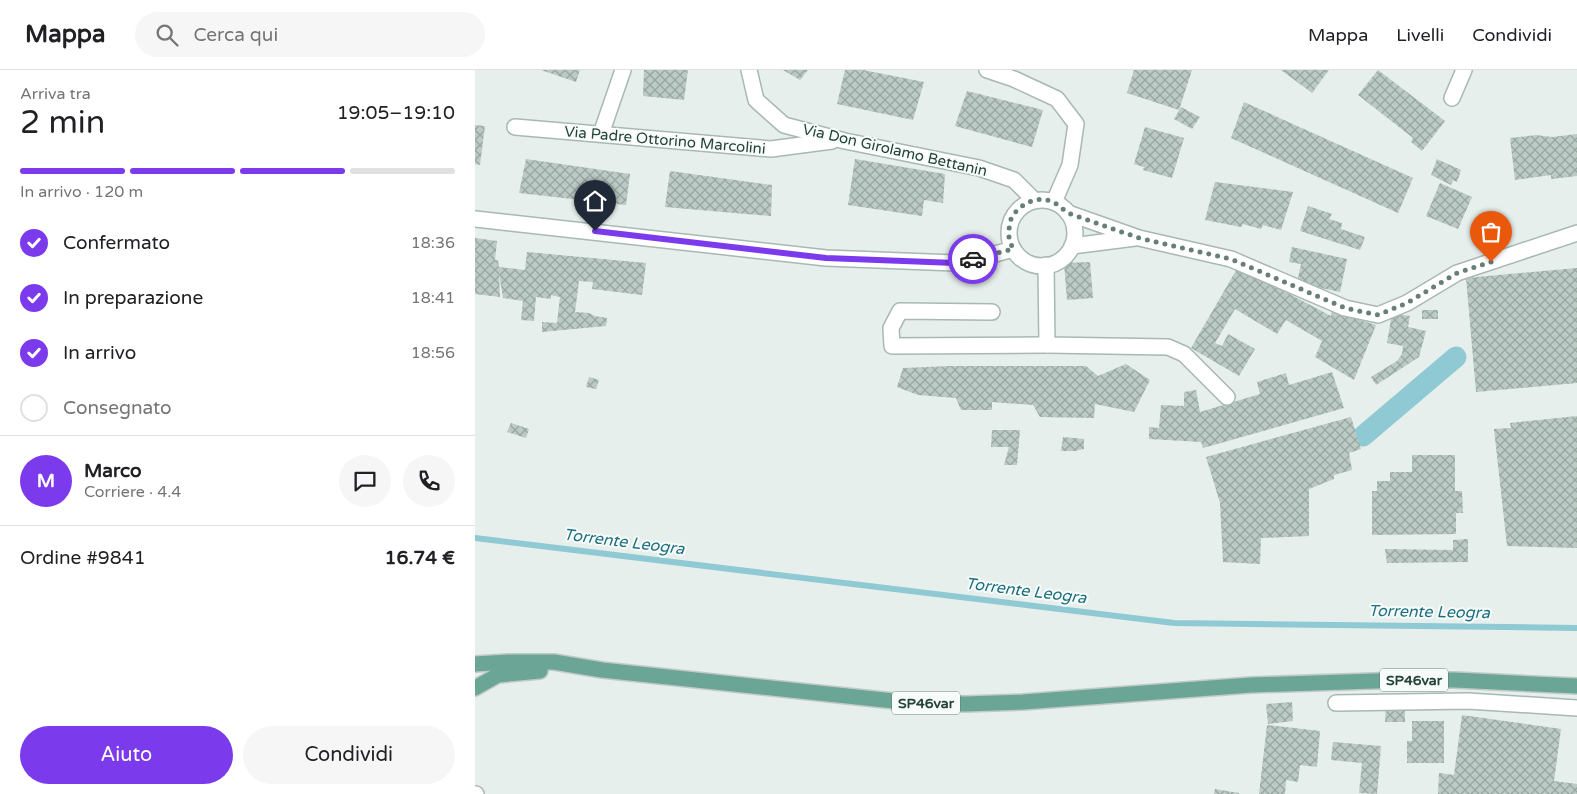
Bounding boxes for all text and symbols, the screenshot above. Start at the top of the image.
search box [135,12,485,57]
text: Mappa [25,20,105,49]
icon: search [153,21,181,49]
text: Cerca qui [193,24,278,46]
text: Mappa [1308,24,1368,46]
text: Livelli [1396,24,1444,46]
text: Condividi [1472,24,1552,46]
text: Arriva tra [20,84,91,104]
text: 19:05–19:10 [337,102,455,124]
text: 2 min [20,104,105,142]
street label: Via Don Girolamo Bettanin [801,120,989,180]
street label: Via Padre Ottorino Marcolini [564,122,766,158]
pin [574,180,616,231]
text: In arrivo · 120 m [20,182,143,202]
icon: home [581,187,609,215]
pin [1470,211,1512,262]
icon: bag [1477,218,1505,246]
icon: check [20,229,48,257]
text: Confermato [63,232,170,254]
text: 18:36 [411,233,455,253]
courier [948,234,998,284]
icon: car [959,245,987,273]
icon: check [20,284,48,312]
text: In preparazione [63,287,203,309]
text: 18:41 [411,288,455,308]
icon: check [20,339,48,367]
text: In arrivo [63,342,136,364]
text: 18:56 [411,343,455,363]
text: Consegnato [63,397,172,419]
button: chat [339,455,391,507]
button: phone [403,455,455,507]
text: Marco [84,460,142,482]
text: M [37,470,55,492]
text: Corriere · 4.4 [84,482,181,502]
water label: Torrente Leogra [562,525,687,559]
text: Ordine #9841 [20,547,146,569]
text: 16.74 € [385,547,455,569]
water label: Torrente Leogra [964,574,1089,608]
water label: Torrente Leogra [1368,601,1491,623]
road number: SP46var [1380,668,1448,692]
road number: SP46var [892,692,960,714]
button: Aiuto [20,726,233,784]
button: Condividi [243,726,455,784]

